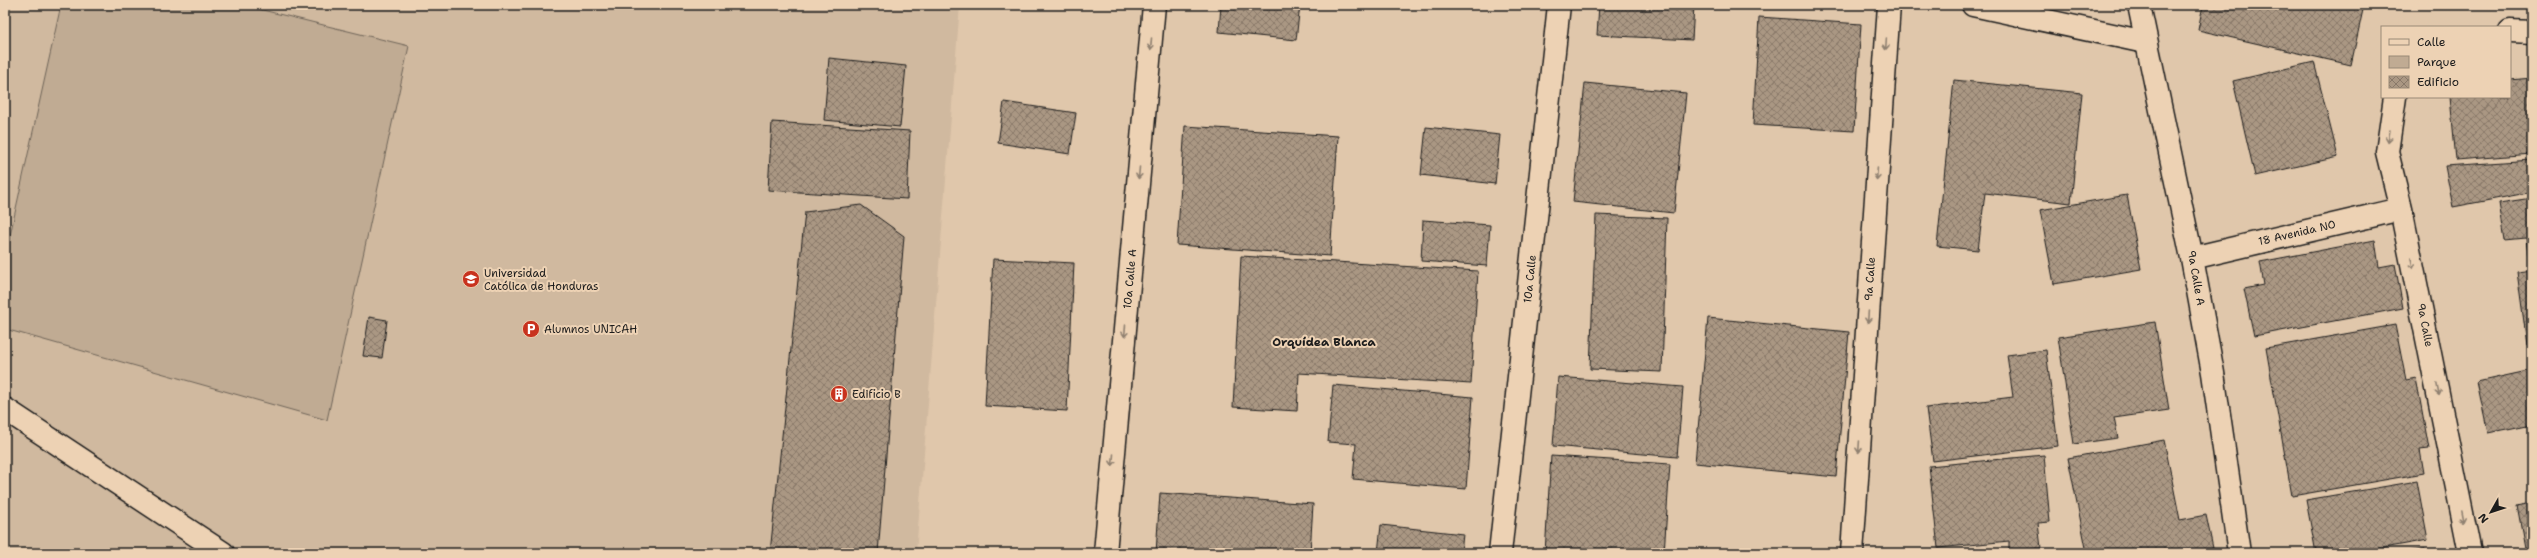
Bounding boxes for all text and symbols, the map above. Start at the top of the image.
legend [2381,26,2511,98]
text: Calle [2417,34,2446,50]
one-way arrow [1147,37,1154,50]
one-way arrow [1883,37,1890,50]
text: Parque [2417,54,2456,70]
text: Edificio [2417,74,2459,90]
one-way arrow [2385,129,2393,142]
one-way arrow [1135,166,1143,179]
one-way arrow [1874,167,1881,180]
street label: 18 Avenida NO [2257,217,2337,249]
street label: 10a Calle A [1120,248,1140,310]
street label: 9a Calle A [2184,249,2208,307]
street label: 10a Calle [1520,254,1540,304]
street label: 9a Calle [1861,256,1879,302]
one-way arrow [2408,256,2416,269]
place label: Universidad Católica de Honduras [484,266,599,294]
school or university icon: Universidad Católica de Honduras [461,269,481,289]
street label: 9a Calle [2413,302,2437,348]
one-way arrow [1864,310,1871,323]
parking icon: Alumnos UNICAH [521,319,541,339]
place label: Alumnos UNICAH [544,322,637,337]
one-way arrow [1121,324,1129,337]
district label: Orquídea Blanca [1272,334,1377,350]
one-way arrow [2434,383,2442,396]
building icon: Edificio B [829,384,849,404]
place label: Edificio B [852,387,901,402]
one-way arrow [1856,440,1863,453]
one-way arrow [1110,453,1117,466]
north arrow [2471,492,2511,532]
text: N [2475,510,2492,526]
one-way arrow [2460,511,2468,524]

